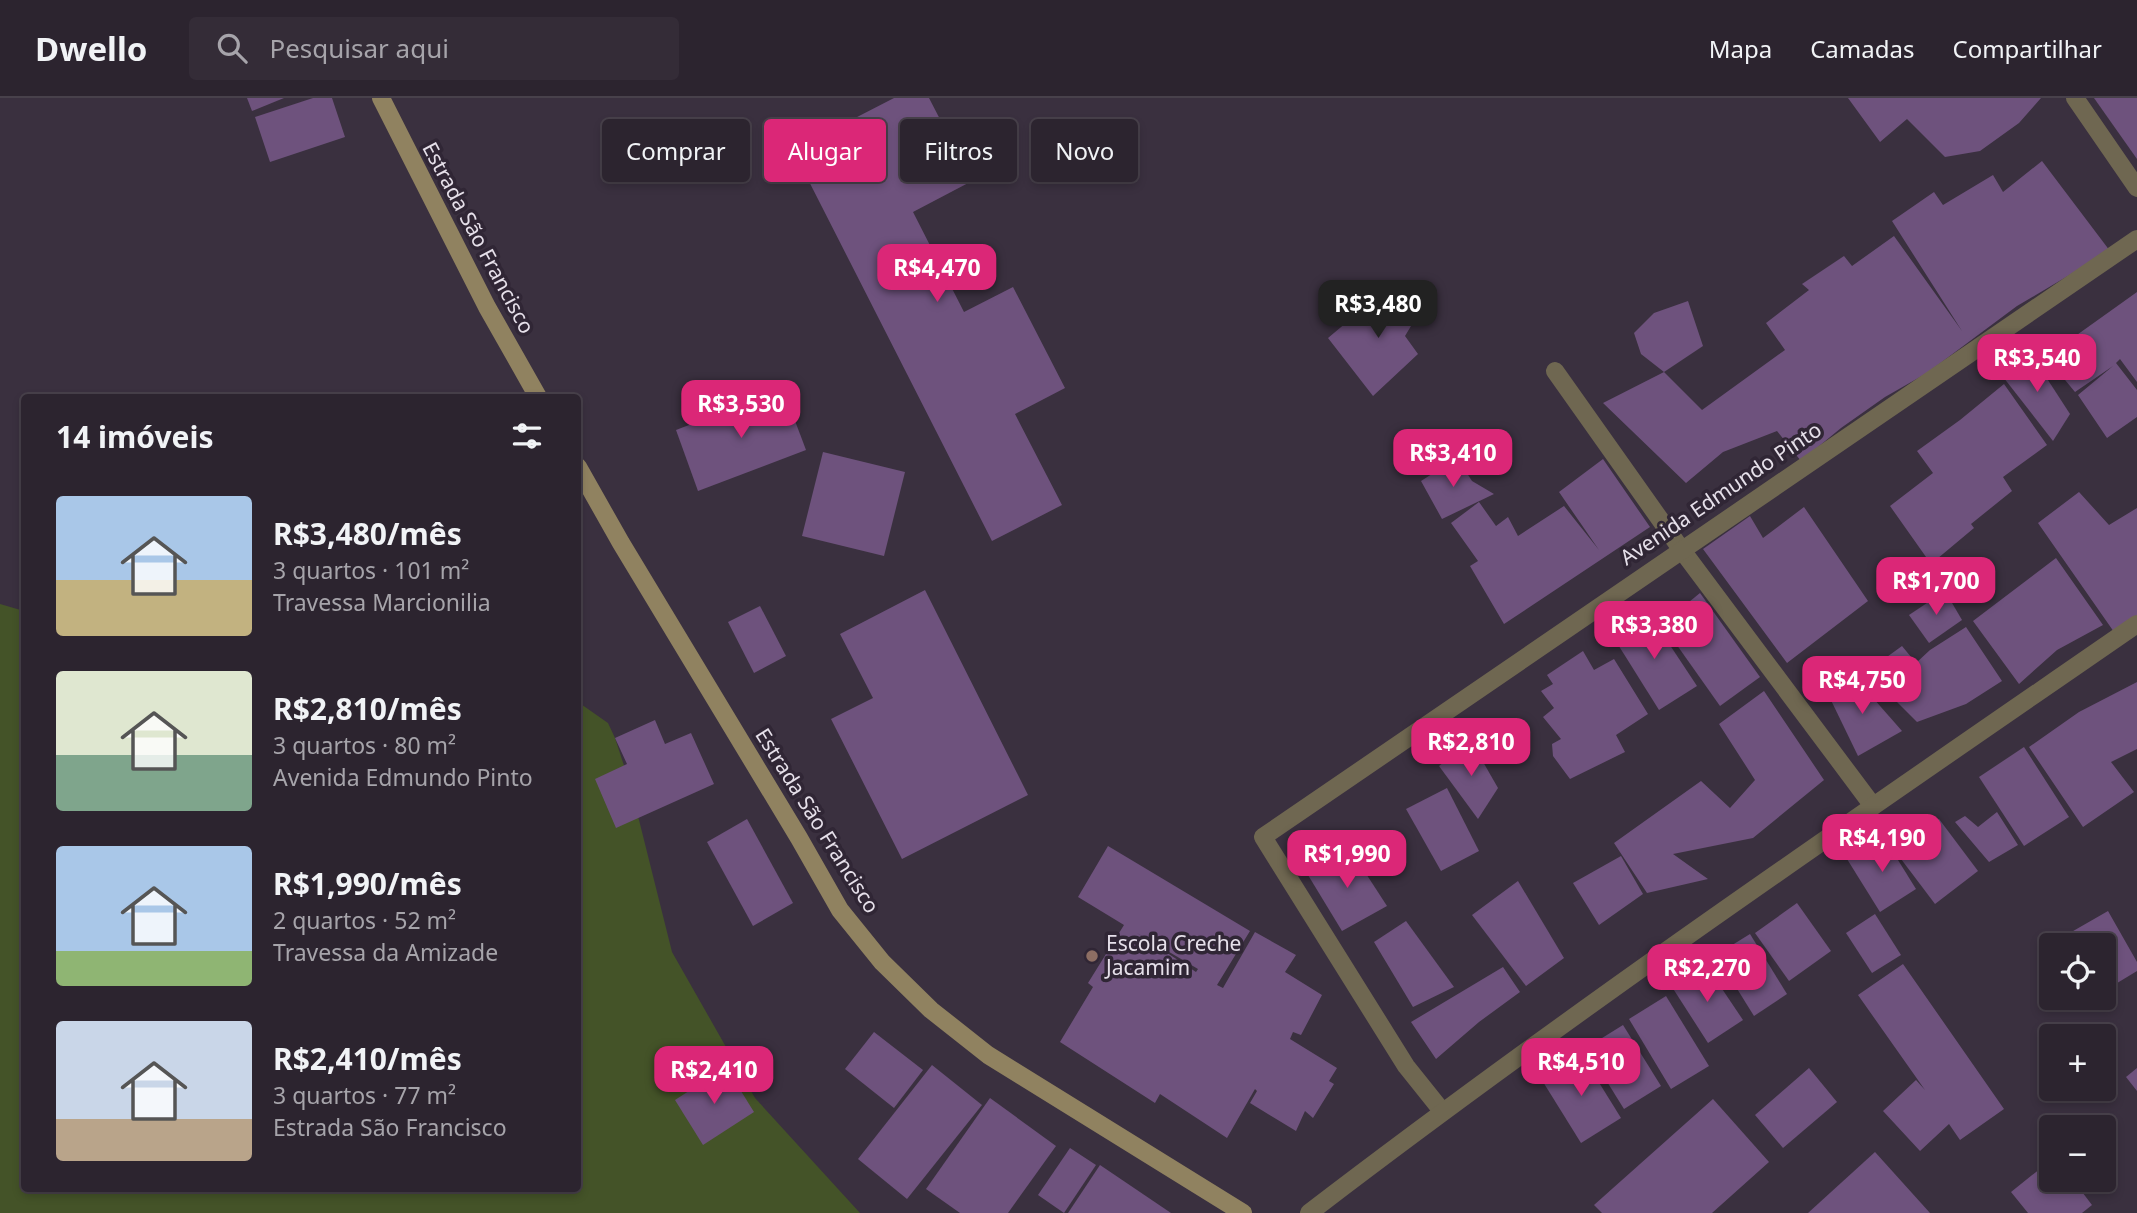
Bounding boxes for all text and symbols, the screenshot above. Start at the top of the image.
search box [189,17,679,80]
text: Dwello [35,26,147,71]
icon: search [213,29,251,67]
text: Pesquisar aqui [269,30,449,66]
text: Mapa [1709,32,1772,65]
text: Camadas [1810,32,1914,65]
text: Compartilhar [1952,32,2102,65]
chip: Comprar [602,119,750,182]
chip: Alugar [764,119,886,182]
chip: Filtros [900,119,1017,182]
chip: Novo [1031,119,1138,182]
street label: Estrada São Francisco [416,137,541,338]
pin: R$4,470 [872,244,1002,304]
text: R$4,470 [893,251,981,283]
pin: R$3,480 [1313,280,1443,340]
text: R$3,480 [1334,287,1422,319]
pin: R$3,540 [1972,334,2102,394]
text: R$3,540 [1993,341,2081,373]
pin: R$3,530 [676,380,806,440]
text: R$3,530 [697,387,785,419]
street label: Avenida Edmundo Pinto [1614,415,1827,571]
text: 14 imóveis [56,416,214,457]
icon: filters [508,417,546,455]
pin: R$3,410 [1388,430,1518,489]
text: R$3,410 [1409,436,1497,468]
text: R$3,480/mês [273,513,462,554]
icon: home [112,524,196,608]
text: 3 quartos · 101 m² [273,554,469,586]
pin: R$1,700 [1871,558,2001,617]
text: R$1,700 [1892,564,1980,596]
text: Travessa Marcionilia [273,586,491,618]
pin: R$3,380 [1589,602,1719,661]
text: R$3,380 [1610,608,1698,640]
pin: R$4,750 [1797,656,1927,716]
text: R$4,750 [1818,663,1906,695]
text: R$2,810/mês [273,688,462,729]
icon: home [112,699,196,783]
pin: R$2,810 [1406,718,1536,778]
street label: Estrada São Francisco [749,723,886,918]
text: R$2,810 [1427,725,1515,757]
text: 3 quartos · 80 m² [273,729,456,761]
text: Avenida Edmundo Pinto [273,761,533,793]
pin: R$4,190 [1817,814,1947,874]
text: R$4,190 [1838,821,1926,853]
pin: R$1,990 [1282,830,1412,890]
text: R$1,990 [1303,837,1391,869]
text: R$1,990/mês [273,863,462,904]
icon: home [112,874,196,958]
text: 2 quartos · 52 m² [273,904,456,936]
place label: Escola Creche Jacamim [1104,929,1241,981]
map controls [2039,933,2116,1192]
button: locate [2039,933,2116,1010]
text: Travessa da Amizade [273,936,498,968]
pin: R$2,270 [1642,944,1772,1004]
marker: Escola Creche Jacamim [1084,948,1100,964]
text: R$2,270 [1663,951,1751,983]
button: + [2039,1024,2116,1101]
text: R$2,410/mês [273,1038,462,1079]
pin: R$4,510 [1516,1038,1646,1098]
text: R$4,510 [1537,1045,1625,1077]
pin: R$2,410 [649,1046,779,1106]
icon: home [112,1049,196,1133]
text: R$2,410 [670,1053,758,1085]
text: 3 quartos · 77 m² [273,1079,456,1111]
text: Estrada São Francisco [273,1111,507,1143]
button: − [2039,1115,2116,1192]

